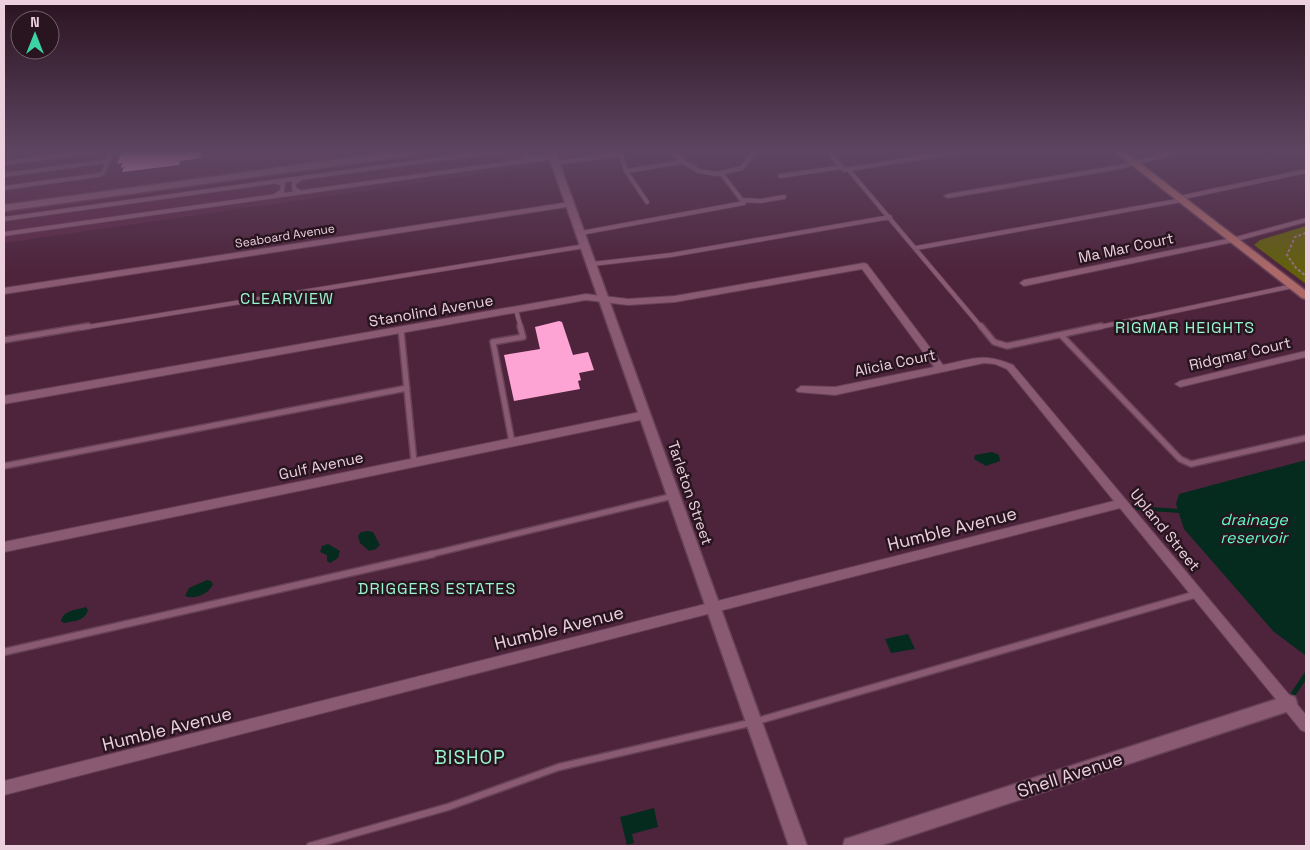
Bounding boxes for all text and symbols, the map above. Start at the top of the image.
north arrow [10,10,60,60]
text: N [30,13,40,31]
street label: Seaboard Avenue [234,220,336,252]
street label: Ma Mar Court [1076,228,1176,267]
district label: CLEARVIEW [240,288,334,309]
street label: Stanolind Avenue [367,290,495,331]
district label: RIGMAR HEIGHTS [1115,317,1255,338]
street label: Ridgmar Court [1187,333,1293,374]
street label: Alicia Court [853,345,937,380]
street label: Tarleton Street [664,438,717,547]
street label: Gulf Avenue [277,447,365,484]
street label: Upland Street [1126,485,1204,575]
street label: Humble Avenue [885,501,1019,556]
water label: drainage reservoir [1220,509,1290,548]
district label: DRIGGERS ESTATES [358,578,516,599]
street label: Humble Avenue [492,600,626,655]
street label: Humble Avenue [100,701,234,756]
district label: BISHOP [434,745,506,770]
street label: Shell Avenue [1014,747,1125,802]

